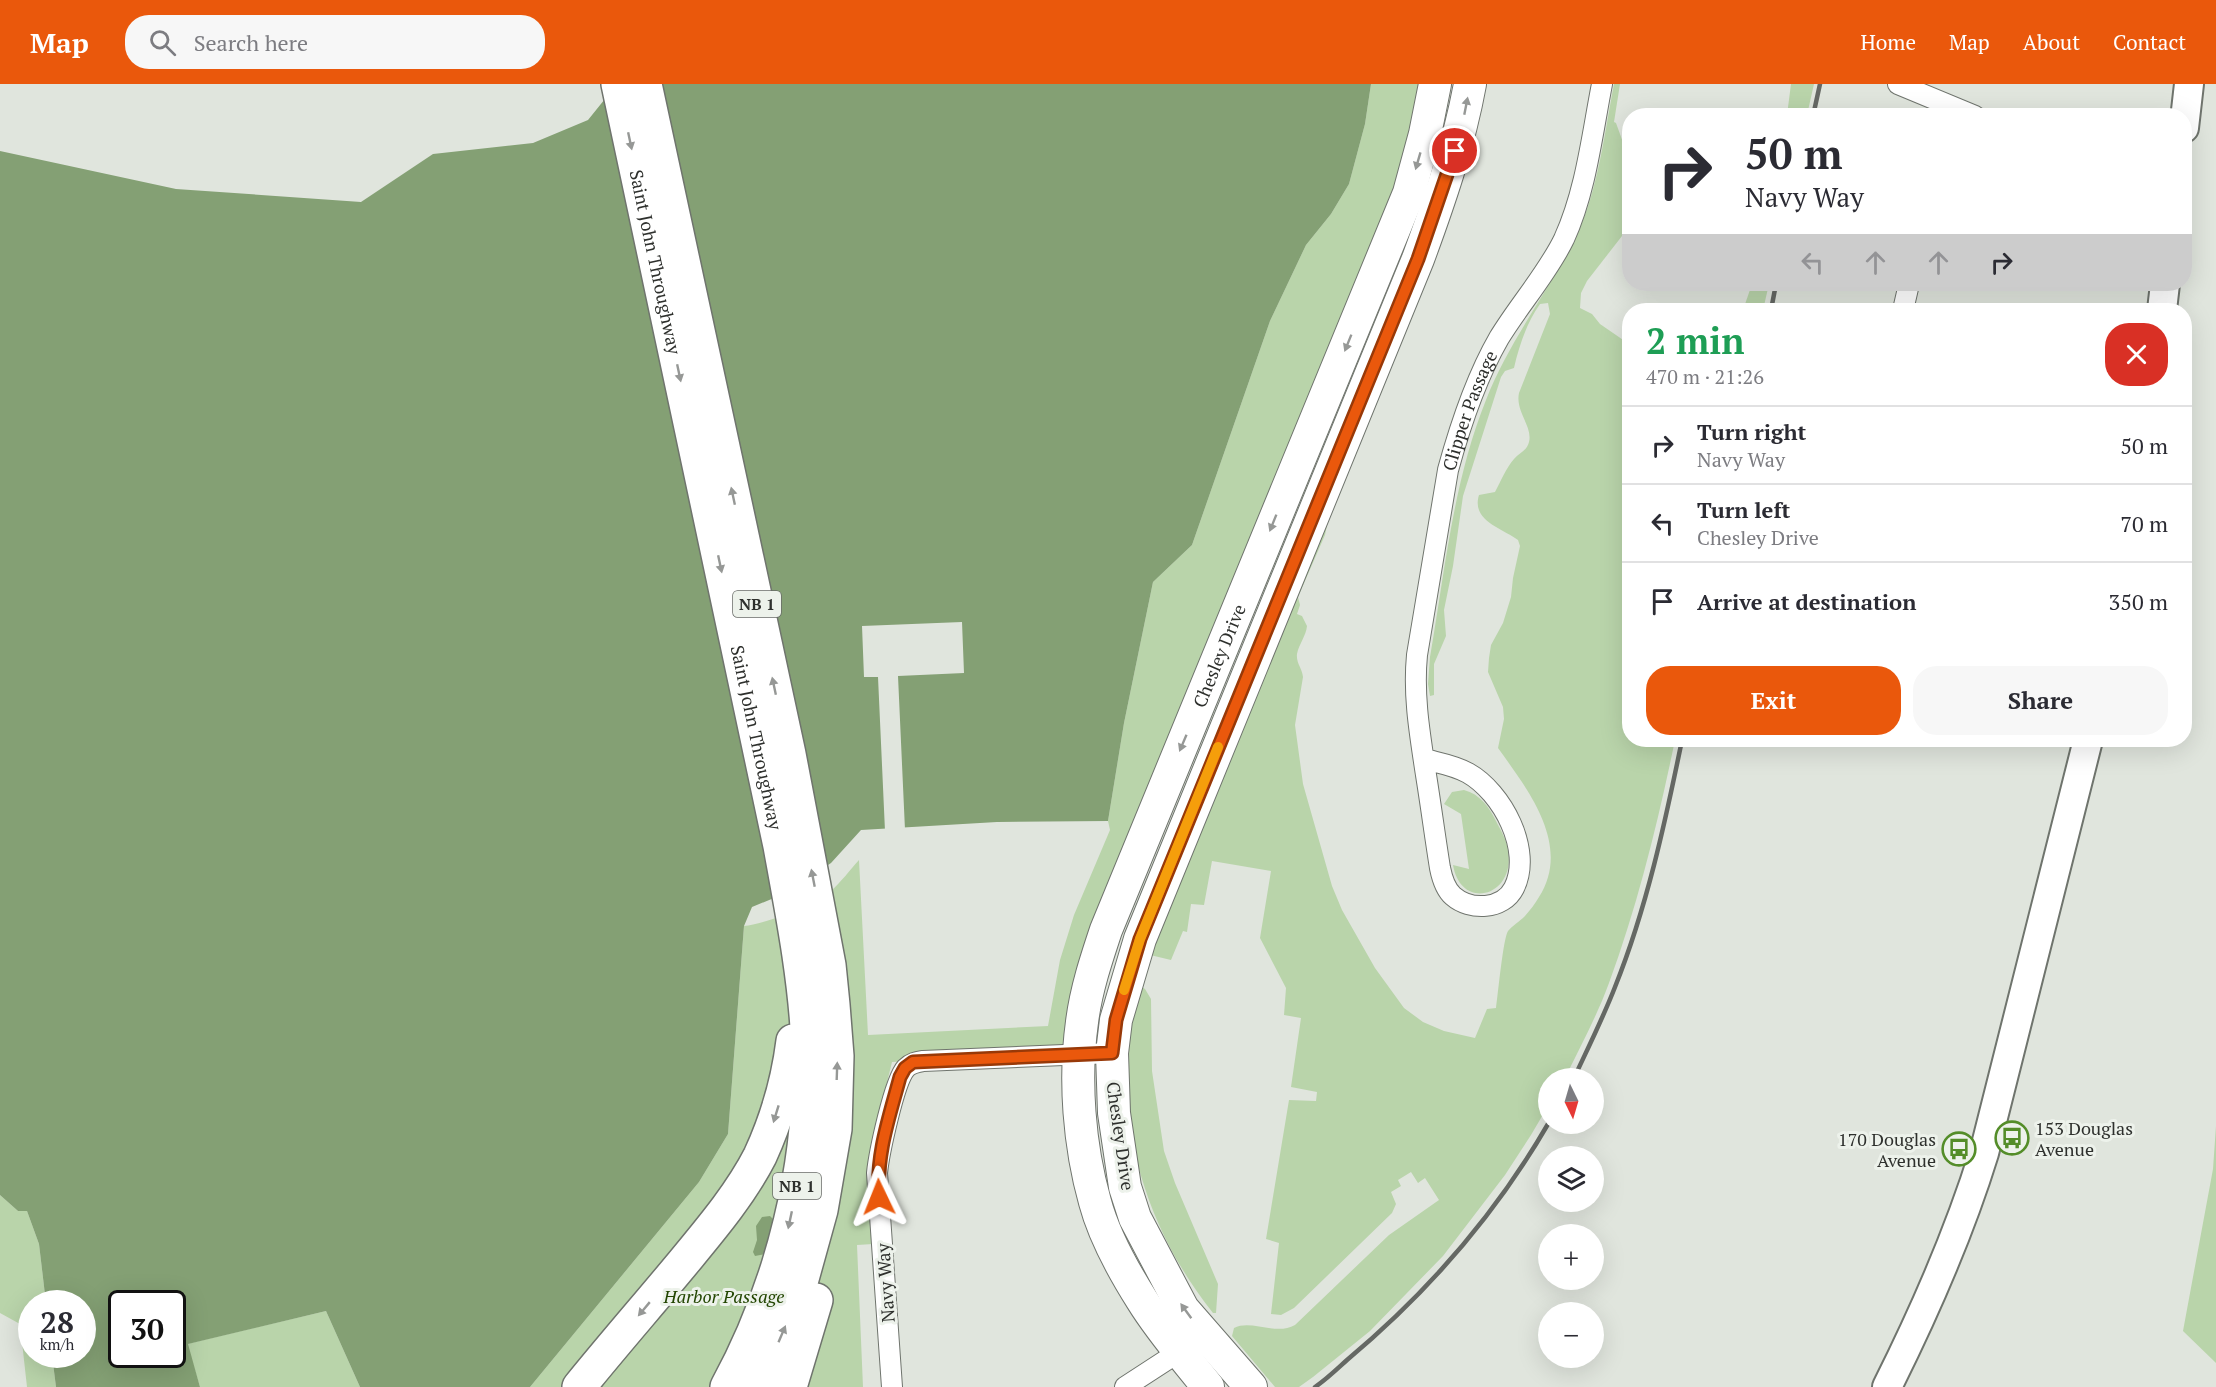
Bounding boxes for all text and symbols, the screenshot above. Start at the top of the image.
search box [125,15,545,69]
text: Map [30,24,89,61]
icon: search [146,26,179,59]
text: Search here [194,28,308,57]
text: Home [1860,28,1916,56]
text: Map [1949,28,1990,56]
text: About [2023,28,2080,56]
text: Contact [2113,28,2186,56]
one-way arrow [1462,96,1471,115]
pin [1429,125,1480,176]
text: 50 m [1745,125,1843,181]
one-way arrow [626,132,635,151]
icon: right [1646,132,1724,210]
icon: arrive [1438,134,1471,167]
one-way arrow [1413,153,1422,171]
street label: Saint John Throughway [625,168,687,357]
text: Navy Way [1745,179,1864,215]
icon: left [1796,246,1829,279]
icon: ahead [1859,246,1892,279]
icon: ahead [1922,246,1955,279]
icon: right [1985,246,2018,279]
text: 2 min [1646,317,1744,364]
button: close [2105,323,2168,386]
one-way arrow [1343,335,1353,353]
street label: Clipper Passage [1436,346,1502,473]
text: 470 m · 21:26 [1646,363,1764,390]
one-way arrow [675,364,685,382]
text: Turn right [1697,417,1806,446]
icon: right [1646,429,1679,462]
text: 50 m [2120,431,2168,460]
text: Navy Way [1697,446,1785,473]
one-way arrow [728,486,738,505]
text: Turn left [1697,495,1790,524]
icon: left [1646,507,1679,540]
text: 70 m [2120,509,2168,538]
one-way arrow [1268,515,1278,533]
text: Chesley Drive [1697,524,1819,551]
one-way arrow [716,554,725,573]
icon: arrive [1646,585,1679,618]
text: Arrive at destination [1697,587,1916,616]
text: 350 m [2108,587,2168,616]
road number: NB 1 [733,591,781,617]
street label: Chesley Drive [1187,600,1251,711]
street label: Saint John Throughway [726,643,788,833]
button: Exit [1646,666,1901,735]
button: Share [1913,666,2168,735]
one-way arrow [769,677,779,696]
one-way arrow [1178,734,1188,752]
one-way arrow [808,868,817,887]
one-way arrow [832,1061,842,1080]
north arrow [1538,1068,1604,1134]
map controls [1538,1068,1604,1368]
street label: Chesley Drive [1101,1080,1141,1192]
one-way arrow [771,1105,780,1123]
place label: 153 Douglas Avenue [2035,1116,2133,1161]
bus stop icon: 153 Douglas Avenue [1994,1120,2030,1156]
place label: 170 Douglas Avenue [1838,1127,1936,1172]
bus stop icon: 170 Douglas Avenue [1941,1131,1977,1167]
button: layers [1538,1146,1604,1212]
position arrow [847,1165,911,1229]
road number: NB 1 [773,1173,821,1199]
one-way arrow [785,1211,794,1230]
button: + [1538,1224,1604,1290]
street label: Navy Way [870,1242,900,1323]
park label: Harbor Passage [662,1284,785,1308]
speed limit sign: 30 [108,1290,186,1368]
one-way arrow [638,1301,651,1317]
text: 28 [40,1302,74,1342]
button: − [1538,1302,1604,1368]
one-way arrow [1180,1304,1192,1319]
one-way arrow [777,1324,787,1342]
text: km/h [40,1334,74,1354]

